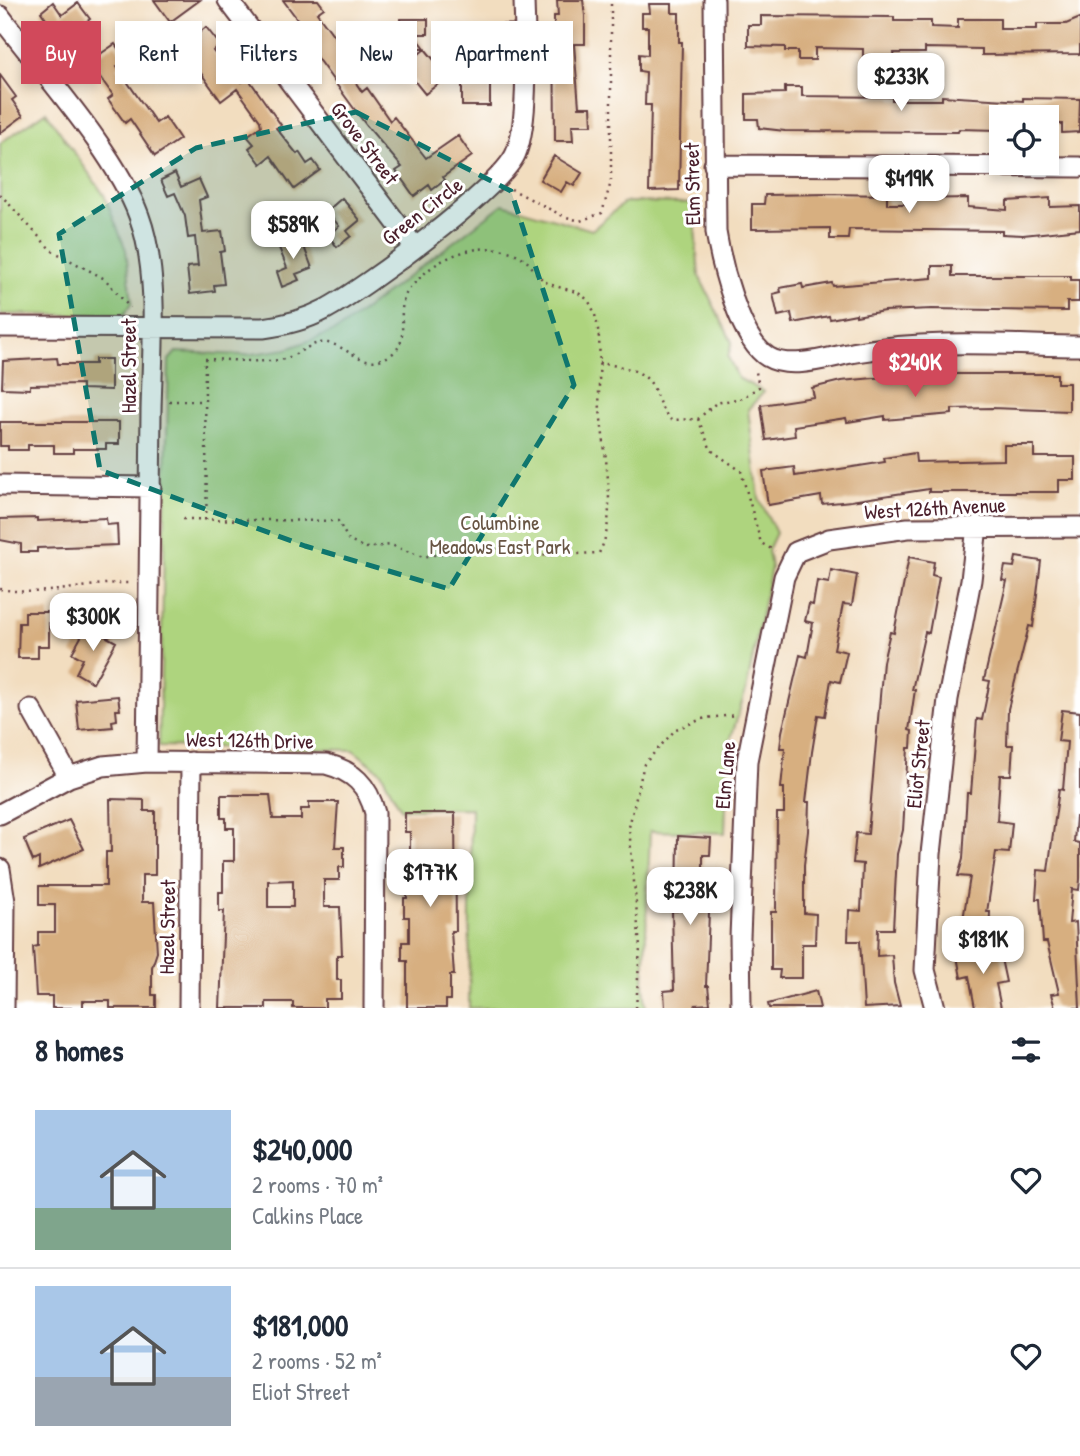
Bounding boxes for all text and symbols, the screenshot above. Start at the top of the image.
chip: Buy [21,21,101,84]
chip: Rent [115,21,202,84]
chip: Filters [216,21,322,84]
chip: New [336,21,417,84]
chip: Apartment [431,21,573,84]
pin: $233K [852,54,950,113]
text: $233K [873,60,929,91]
street label: Grove Street [324,95,406,191]
map controls [989,105,1059,175]
button: locate [989,105,1059,175]
street label: Elm Street [677,142,707,226]
pin: $419K [860,156,958,215]
text: $419K [884,162,934,193]
street label: Green Circle [375,170,469,252]
pin: $589K [244,202,342,261]
text: $589K [267,208,319,239]
street label: Hazel Street [114,318,143,413]
pin: $240K [866,340,964,399]
text: $240K [888,346,942,377]
street label: West 126th Avenue [864,490,1006,526]
park label: Columbine Meadows East Park [429,508,571,561]
pin: $300K [44,594,142,653]
text: $300K [66,600,120,631]
street label: Eliot Street [899,717,937,810]
street label: West 126th Drive [186,724,314,756]
street label: Elm Lane [708,740,742,810]
pin: $177K [381,850,479,909]
text: $177K [403,856,457,887]
pin: $238K [641,867,739,927]
text: $238K [663,874,717,905]
street label: Hazel Street [152,879,182,975]
pin: $181K [934,916,1032,976]
text: $181K [958,923,1008,954]
text: 8 homes [35,1030,123,1070]
icon: filters [1007,1031,1045,1069]
text: $240,000 [252,1129,352,1169]
icon: home [91,1138,175,1222]
icon: heart [1007,1161,1045,1199]
text: 2 rooms · 70 m² [252,1169,383,1200]
text: Calkins Place [252,1200,363,1231]
text: $181,000 [252,1305,348,1345]
icon: home [91,1314,175,1398]
icon: heart [1007,1337,1045,1375]
text: 2 rooms · 52 m² [252,1345,382,1376]
text: Eliot Street [252,1376,349,1407]

